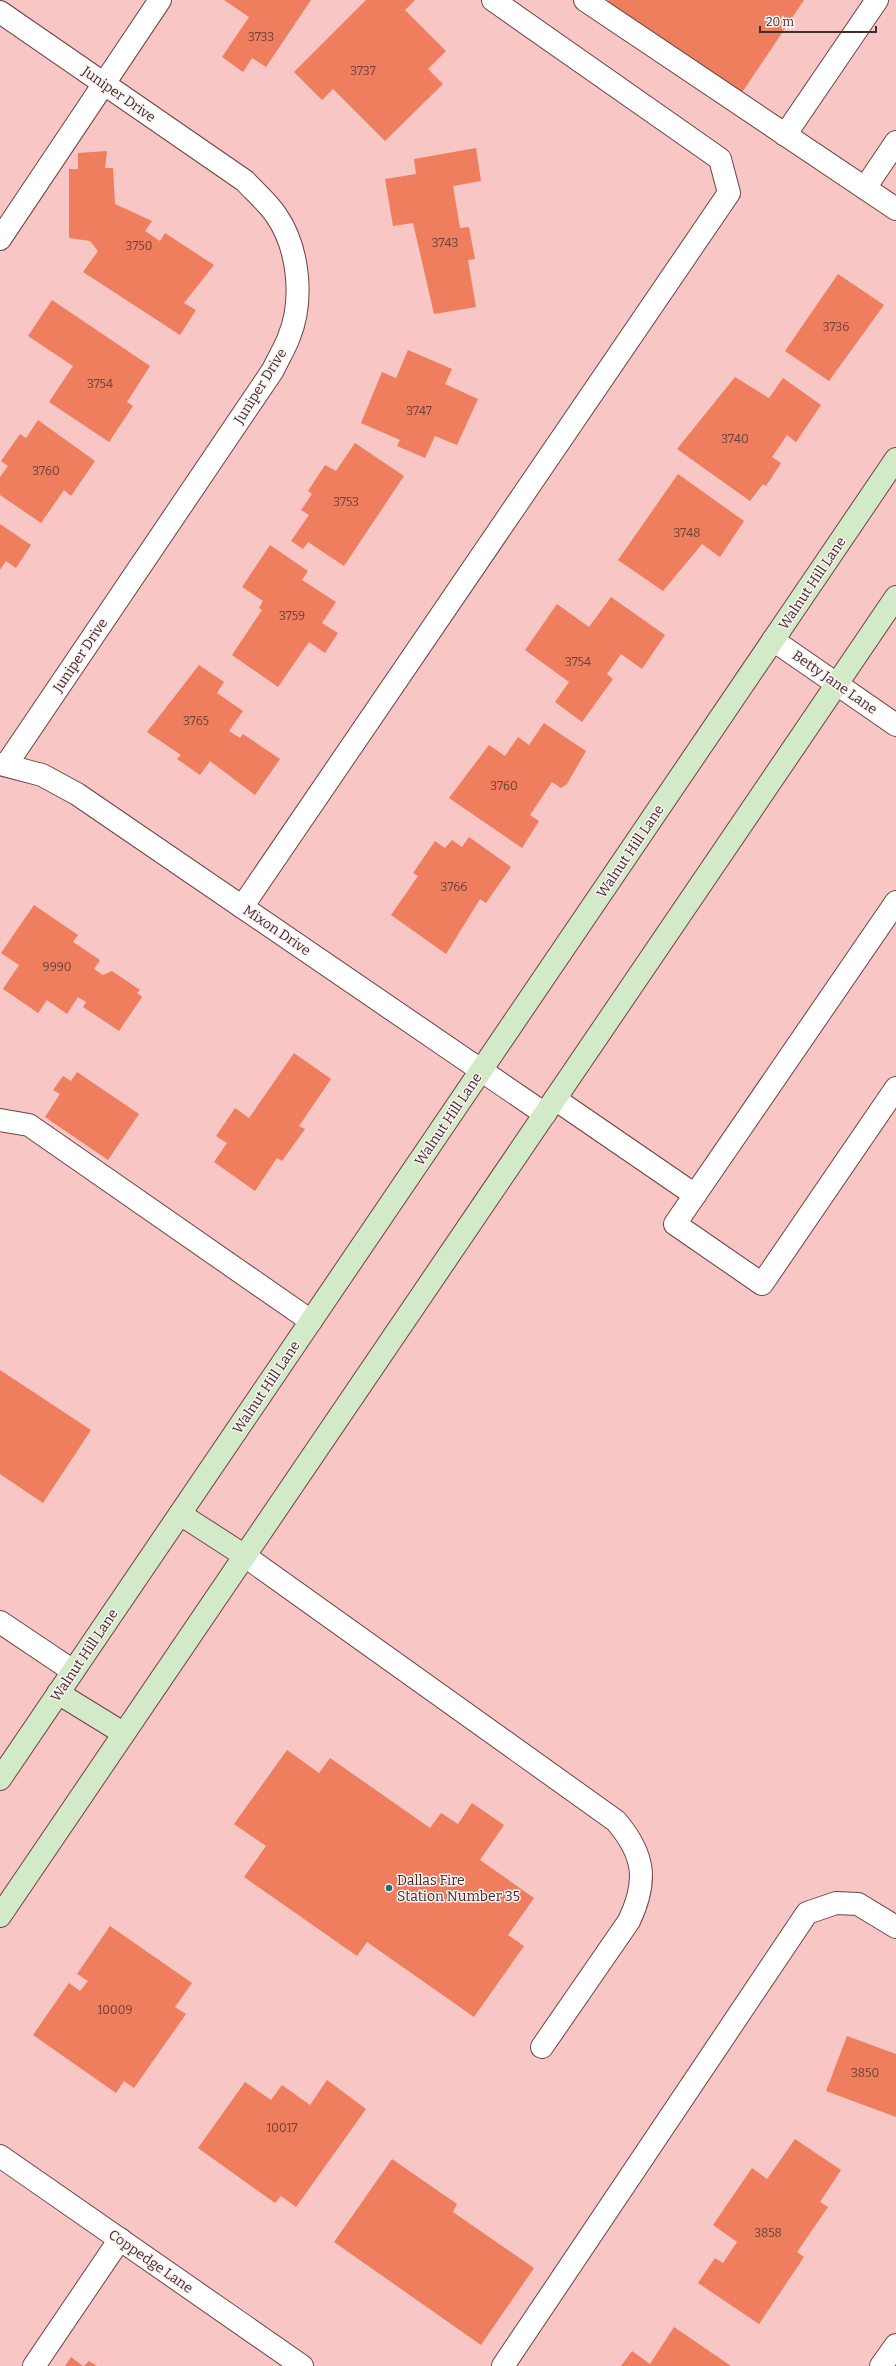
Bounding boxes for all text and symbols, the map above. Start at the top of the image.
scale bar [760,8,876,34]
text: 20 m [766,15,795,29]
house number: 3733 [248,30,274,44]
street label: Juniper Drive [78,62,159,126]
house number: 3737 [350,64,376,78]
house number: 3743 [432,236,458,250]
house number: 3750 [126,239,152,253]
house number: 3736 [823,320,849,334]
street label: Juniper Drive [230,345,290,428]
house number: 3754 [87,377,113,391]
house number: 3747 [406,404,432,418]
house number: 3740 [721,432,749,446]
house number: 3760 [32,464,60,478]
house number: 3753 [333,495,359,509]
house number: 3748 [674,526,700,540]
street label: Walnut Hill Lane [775,534,850,633]
house number: 3759 [279,609,305,623]
street label: Juniper Drive [49,615,111,696]
street label: Betty Jane Lane [789,647,880,718]
house number: 3754 [565,655,591,669]
house number: 3765 [183,714,209,728]
house number: 3760 [490,779,518,793]
street label: Walnut Hill Lane [593,802,668,901]
house number: 3766 [441,880,467,894]
street label: Mixon Drive [240,902,314,959]
house number: 9990 [43,960,71,974]
street label: Walnut Hill Lane [411,1070,486,1169]
street label: Walnut Hill Lane [229,1338,304,1437]
street label: Walnut Hill Lane [47,1606,122,1705]
place label: Dallas Fire Station Number 35 [397,1872,520,1905]
marker: Dallas Fire Station Number 35 [384,1883,394,1893]
house number: 10009 [98,2003,132,2017]
house number: 3850 [851,2066,879,2080]
house number: 10017 [267,2121,298,2135]
street label: Coppedge Lane [105,2226,196,2297]
house number: 3858 [754,2226,782,2240]

